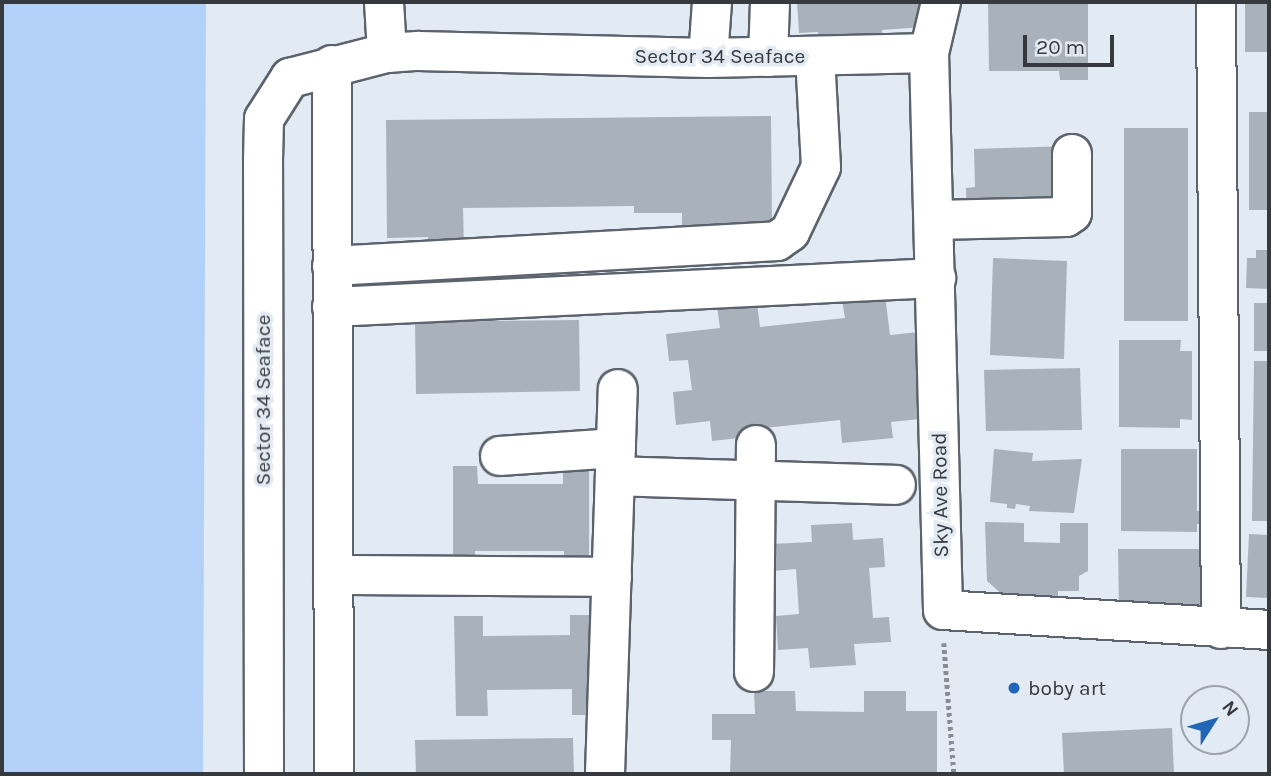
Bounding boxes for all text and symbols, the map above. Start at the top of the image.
scale bar [1026,21,1117,65]
text: 20 m [1036,35,1085,59]
street label: Sector 34 Seaface [635,43,805,69]
street label: Sector 34 Seaface [250,315,276,485]
street label: Sky Ave Road [926,432,954,558]
place label: boby art [1028,675,1106,701]
marker: boby art [1006,680,1022,696]
north arrow [1180,685,1250,755]
text: N [1217,697,1243,721]

